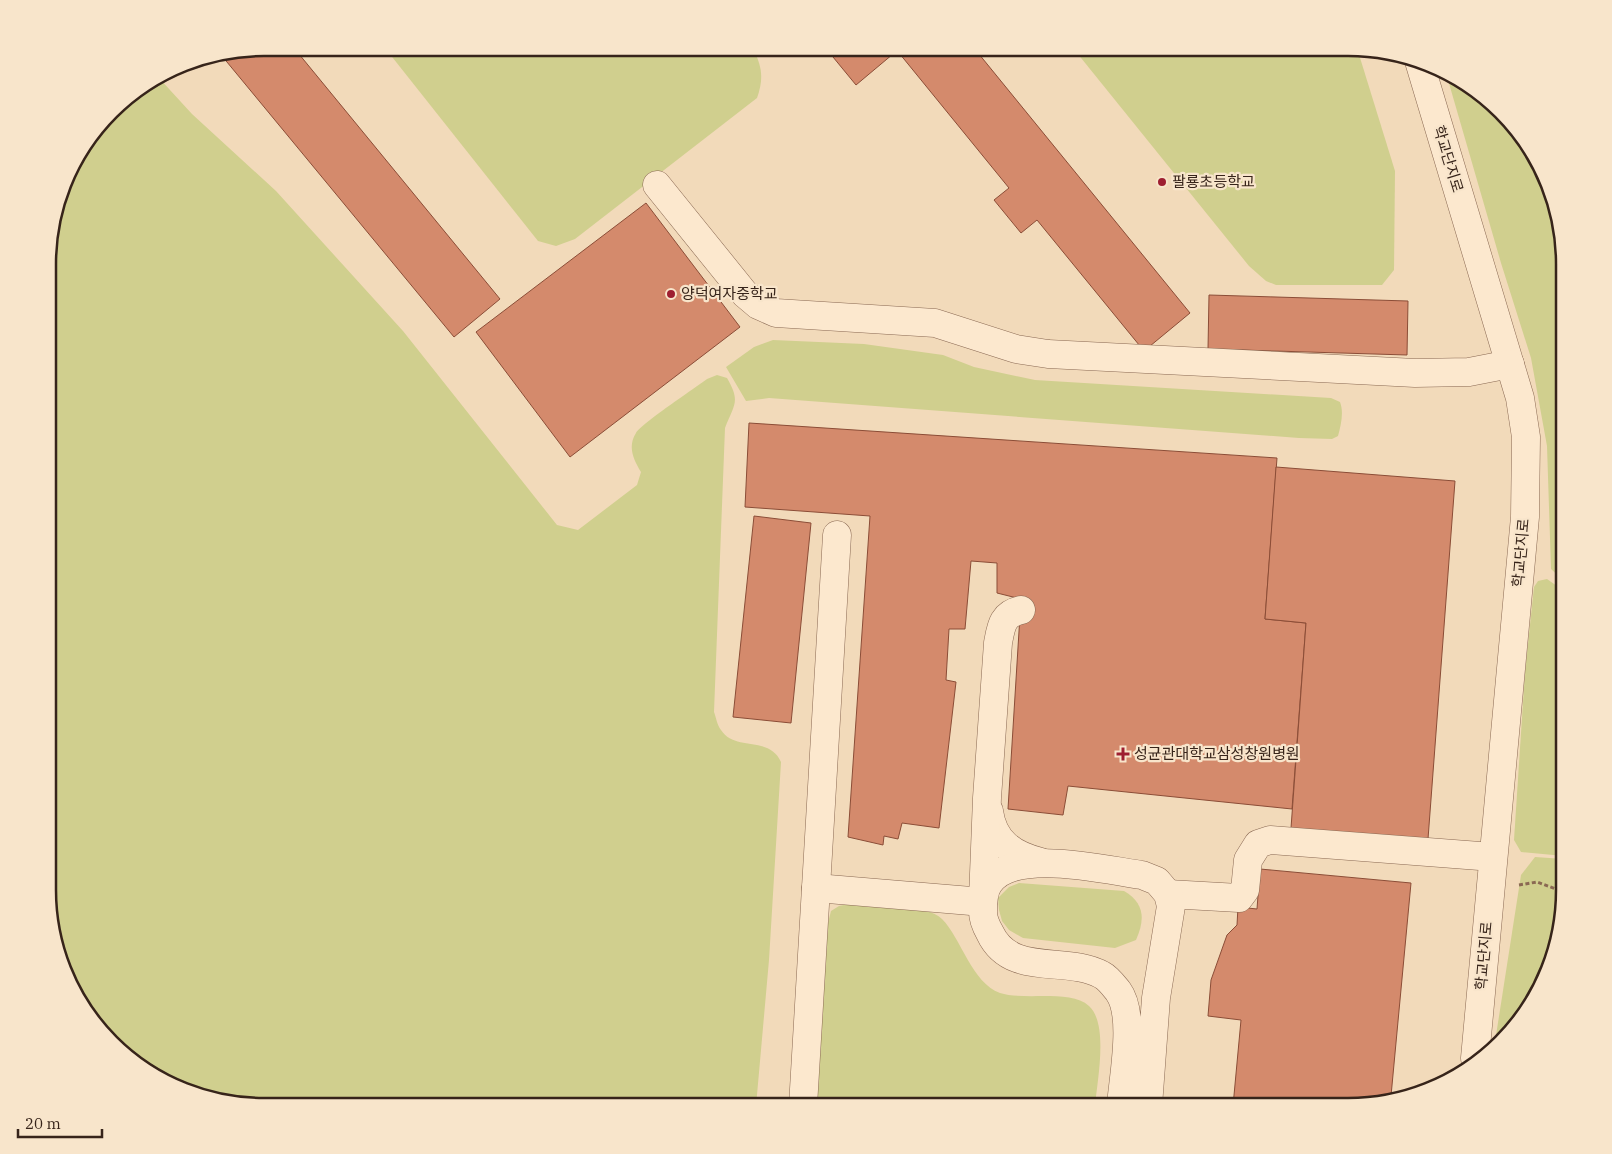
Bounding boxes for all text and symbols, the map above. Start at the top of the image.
street label: 학교단지로 [1429,123,1468,195]
place label: 팔룡초등학교 [1172,172,1255,191]
marker: 팔룡초등학교 [1156,176,1168,188]
place label: 양덕여자중학교 [681,284,778,303]
marker: 양덕여자중학교 [665,288,677,300]
street label: 학교단지로 [1508,518,1533,588]
place label: 성균관대학교삼성창원병원 [1134,744,1300,763]
marker: 성균관대학교삼성창원병원 [1116,747,1130,761]
street label: 학교단지로 [1471,921,1496,991]
scale bar [18,1106,101,1138]
text: 20 m [25,1114,61,1133]

